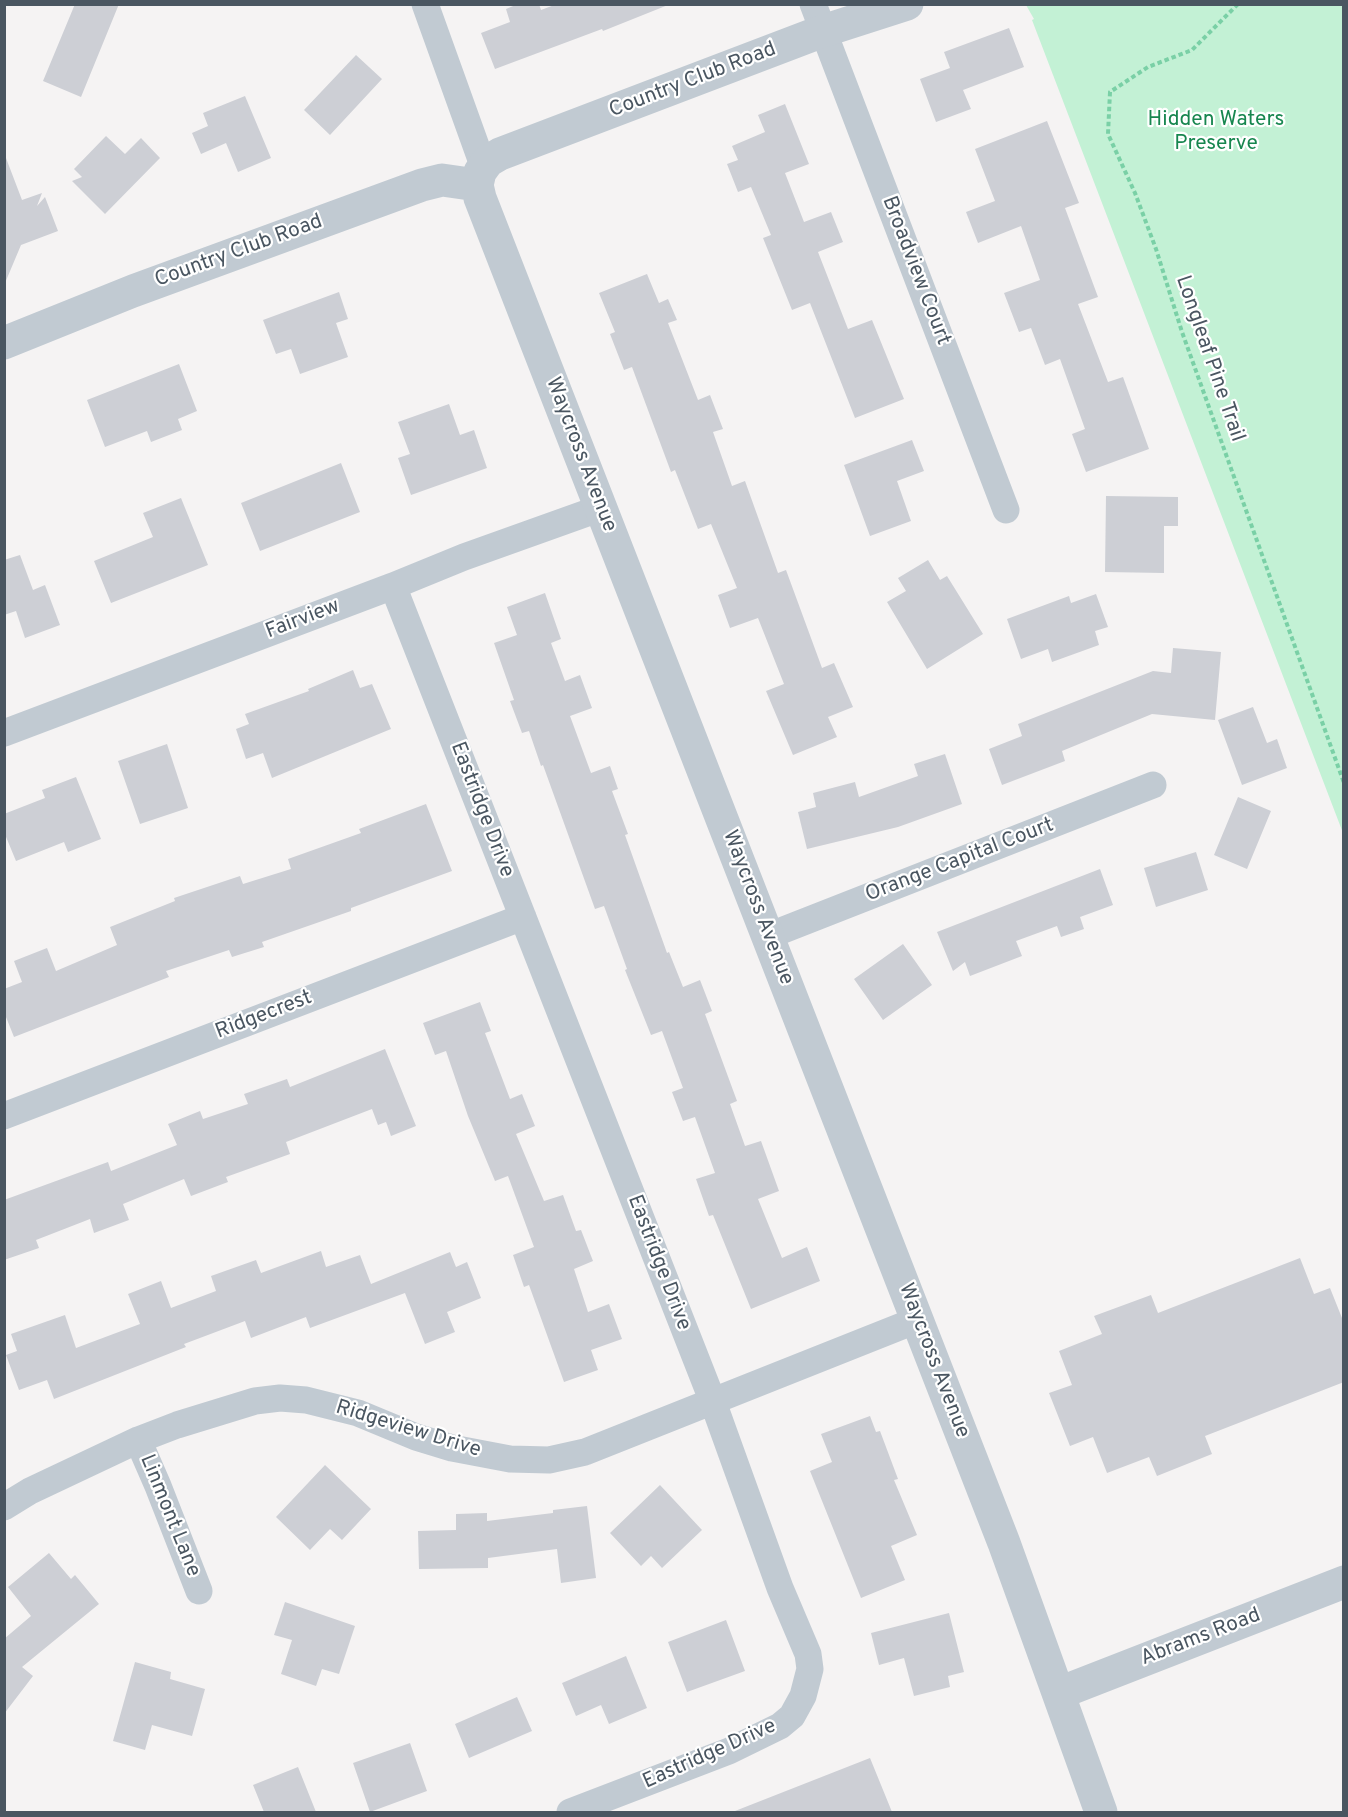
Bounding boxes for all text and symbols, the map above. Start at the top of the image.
street label: Country Club Road [606,38,780,124]
park label: Hidden Waters Preserve [1148,108,1284,158]
street label: Broadview Court [875,193,955,349]
street label: Country Club Road [152,210,326,294]
street label: Longleaf Pine Trail [1169,273,1249,445]
street label: Waycross Avenue [539,374,621,536]
street label: Fairview [263,594,343,646]
street label: Eastridge Drive [444,739,518,881]
street label: Orange Capital Court [862,813,1058,909]
street label: Waycross Avenue [716,827,798,989]
street label: Ridgecrest [212,986,316,1046]
street label: Eastridge Drive [621,1192,695,1334]
street label: Waycross Avenue [892,1280,974,1442]
street label: Ridgeview Drive [332,1396,484,1464]
street label: Linmont Lane [133,1451,205,1581]
street label: Abrams Road [1138,1604,1264,1672]
street label: Eastridge Drive [639,1714,781,1796]

